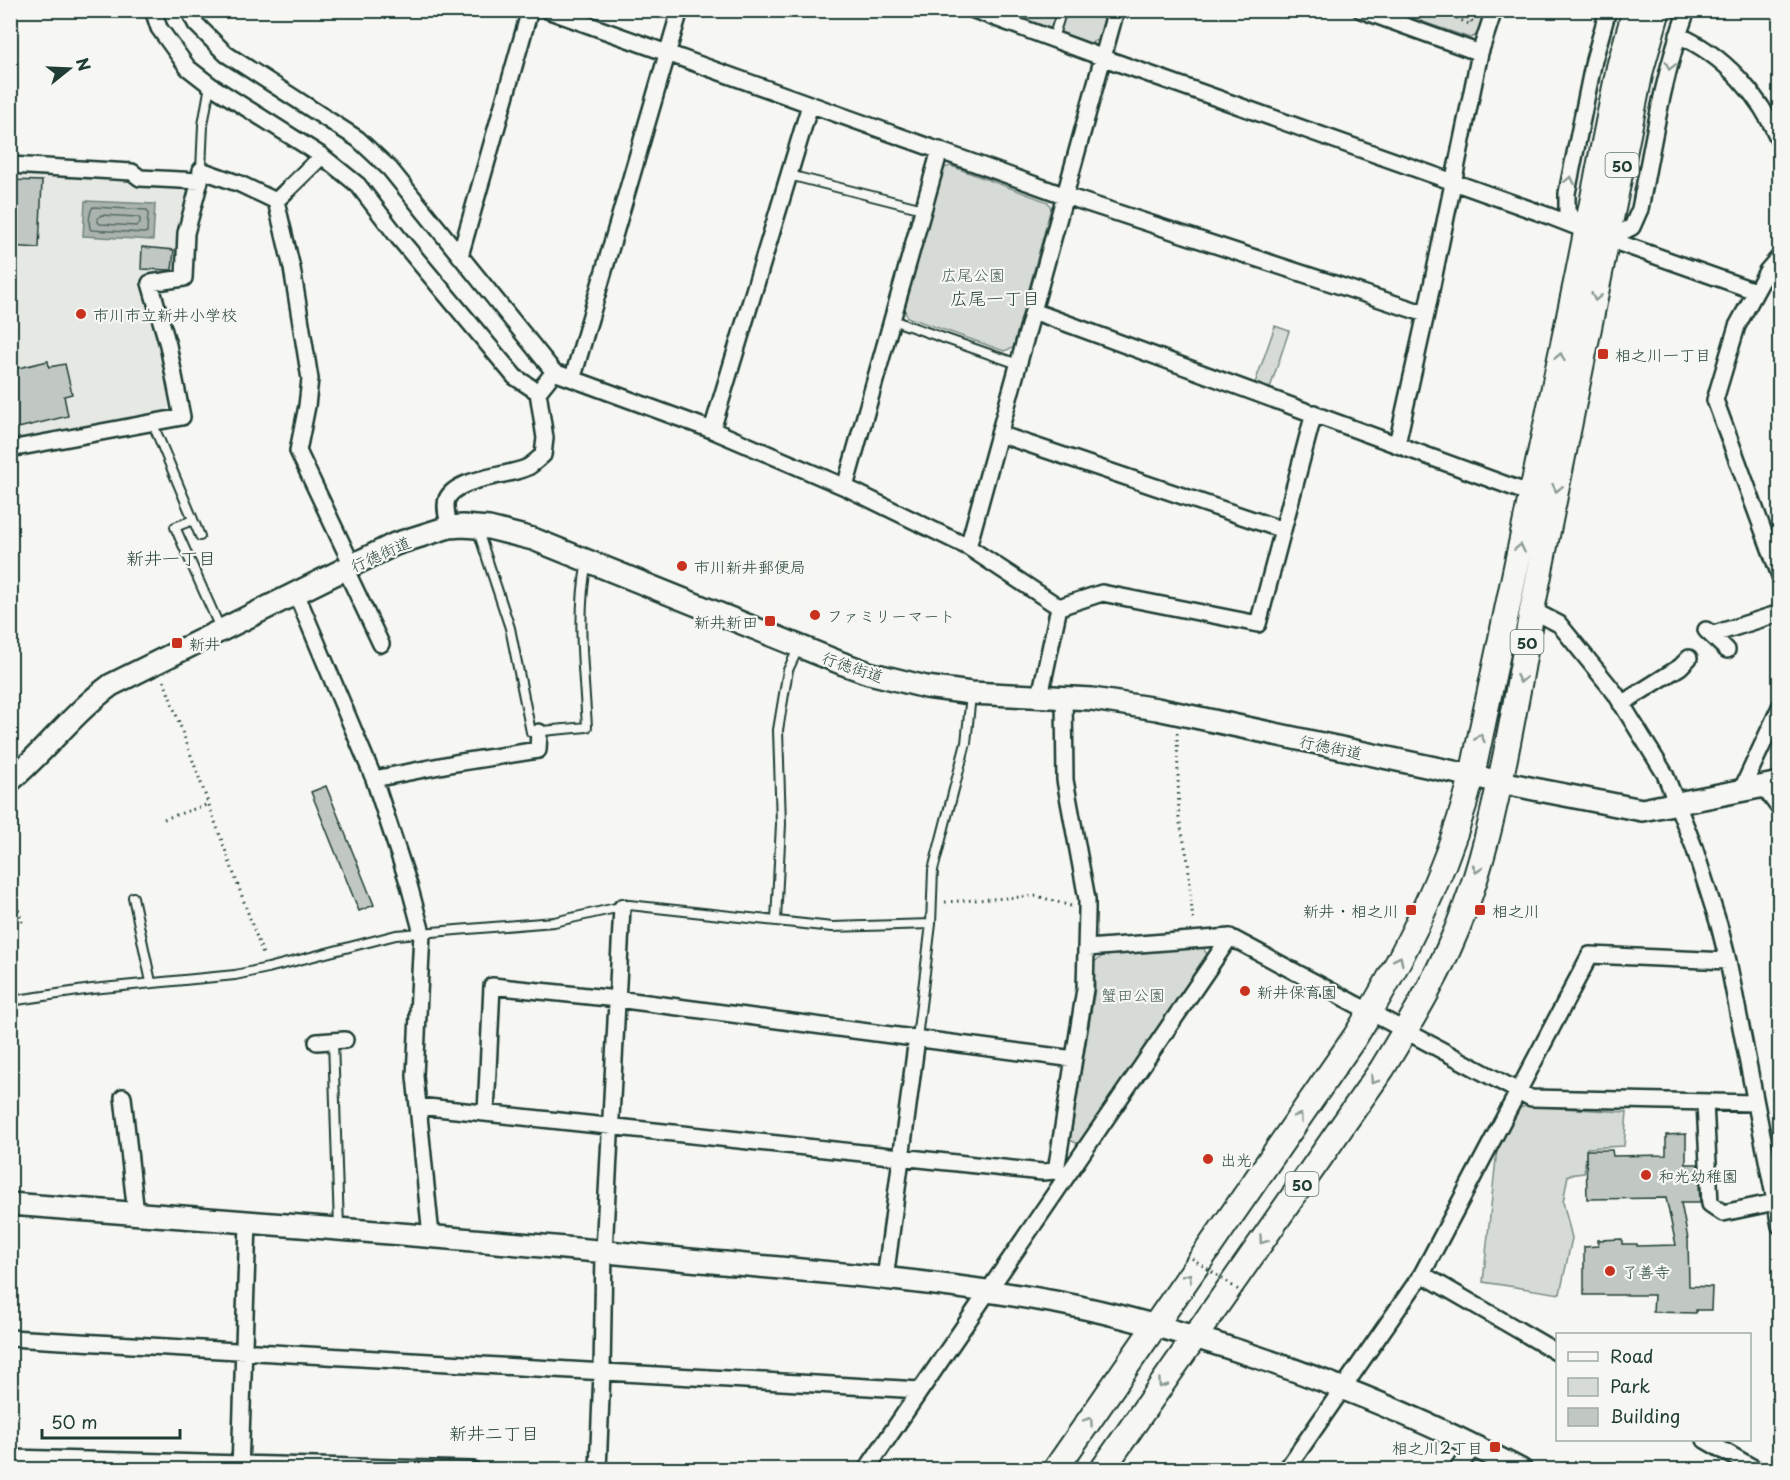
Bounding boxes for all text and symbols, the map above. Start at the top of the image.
north arrow [39,39,99,99]
text: N [71,54,98,74]
one-way arrow [1664,61,1677,71]
road number: 50 [1606,153,1638,177]
one-way arrow [1562,175,1575,185]
park label: 広尾公園 [941,262,1005,286]
district label: 広尾一丁目 [950,284,1040,311]
one-way arrow [1590,292,1603,302]
place label: 市川市立新井小学校 [93,302,237,326]
marker: 市川市立新井小学校 [74,307,88,321]
place label: 相之川一丁目 [1615,342,1711,366]
marker: 相之川一丁目 [1596,347,1610,361]
one-way arrow [1553,352,1566,362]
one-way arrow [1551,483,1564,493]
street label: 行徳街道 [346,529,414,577]
one-way arrow [1513,543,1526,553]
district label: 新井一丁目 [126,544,216,571]
place label: 市川新井郵便局 [694,554,806,578]
marker: 市川新井郵便局 [675,559,689,573]
place label: ファミリーマート [827,603,955,627]
marker: ファミリーマート [808,608,822,622]
place label: 新井新田 [694,609,758,633]
marker: 新井新田 [763,614,777,628]
road number: 50 [1510,630,1544,654]
place label: 新井 [189,631,221,655]
marker: 新井 [170,636,184,650]
street label: 行徳街道 [819,644,887,688]
one-way arrow [1515,674,1528,684]
street label: 行徳街道 [1297,728,1365,764]
one-way arrow [1472,734,1485,744]
one-way arrow [1472,863,1484,874]
place label: 新井・相之川 [1303,898,1399,922]
place label: 相之川 [1492,898,1540,922]
marker: 新井・相之川 [1404,903,1418,917]
marker: 相之川 [1473,903,1487,917]
one-way arrow [1392,956,1404,967]
place label: 新井保育園 [1257,979,1337,1003]
park label: 蟹田公園 [1101,982,1165,1006]
marker: 新井保育園 [1238,984,1252,998]
one-way arrow [1370,1074,1381,1085]
one-way arrow [1292,1113,1303,1124]
place label: 出光 [1220,1147,1252,1171]
marker: 出光 [1201,1152,1215,1166]
place label: 和光幼稚園 [1658,1163,1738,1187]
marker: 和光幼稚園 [1639,1168,1653,1182]
road number: 50 [1286,1172,1318,1196]
one-way arrow [1259,1234,1270,1245]
place label: 了善寺 [1622,1259,1670,1283]
marker: 了善寺 [1603,1264,1617,1278]
one-way arrow [1181,1273,1192,1284]
legend [1556,1333,1751,1441]
text: Road [1610,1342,1654,1369]
text: Park [1610,1372,1650,1399]
one-way arrow [1158,1378,1169,1389]
scale bar [42,1402,180,1440]
text: Building [1610,1402,1680,1429]
text: 50 m [51,1408,98,1435]
one-way arrow [1082,1417,1093,1428]
district label: 新井二丁目 [449,1419,539,1446]
place label: 相之川2丁目 [1392,1435,1483,1459]
marker: 相之川2丁目 [1488,1440,1502,1454]

